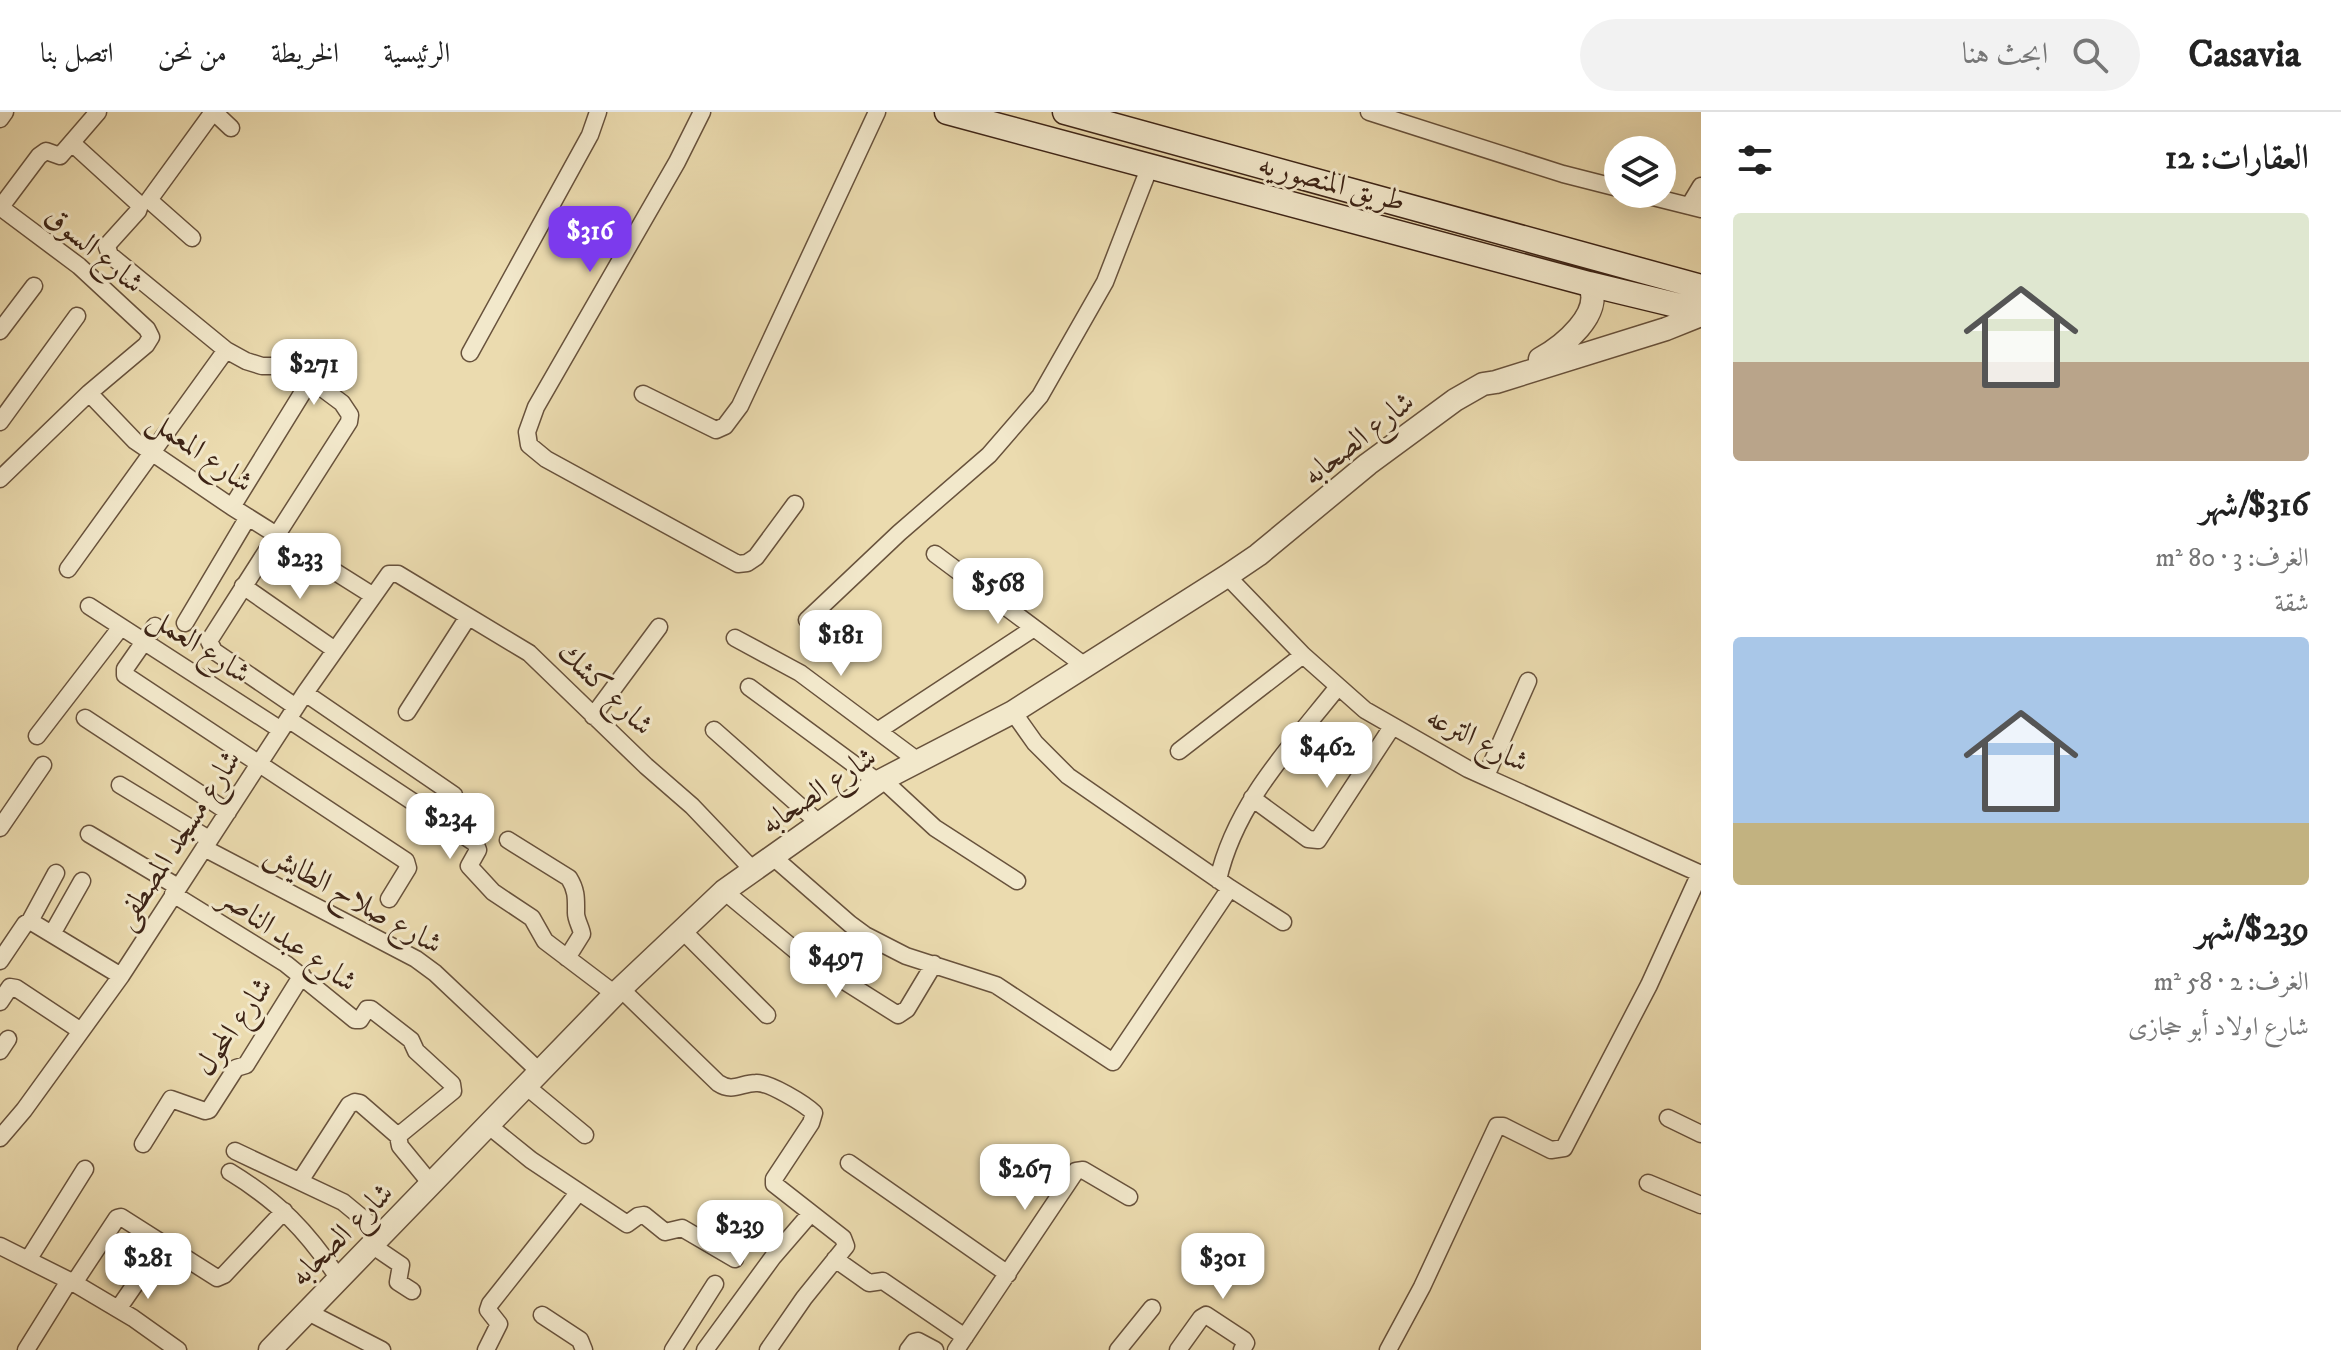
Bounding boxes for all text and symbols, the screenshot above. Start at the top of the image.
search box [1580,19,2140,91]
text: Casavia [2188,31,2301,79]
icon: search [2068,33,2112,77]
text: اتصل بنا [40,36,114,71]
text: من نحن [158,36,227,71]
text: الخريطة [271,36,339,71]
text: الرئيسية [383,36,450,71]
text: ابحث هنا [1962,36,2048,73]
map controls [1604,136,1676,208]
button: layers [1604,136,1676,208]
text: العقارات: 12 [2165,137,2309,179]
icon: filters [1733,138,1777,182]
street label: طريق المنصوريه [1254,146,1409,221]
street label: شارع السوق [34,198,151,306]
pin: $316 [543,206,637,274]
text: $316 [567,215,613,248]
icon: home [1949,265,2093,409]
pin: $271 [267,339,361,407]
text: $271 [289,348,339,381]
street label: شارع الصحابه [1296,384,1425,498]
street label: شارع المعمل [138,403,260,506]
text: $316/شهر [2199,484,2309,526]
pin: $233 [253,533,347,601]
text: $233 [277,542,323,575]
text: الغرف: 3 · 80 m² [2156,542,2309,575]
pin: $568 [951,558,1045,626]
text: $568 [971,567,1025,600]
text: شقة [2275,587,2309,620]
street label: شارع العمل [138,600,257,697]
pin: $181 [794,610,888,678]
text: $181 [818,619,864,652]
street label: شارع كشك [545,634,661,748]
icon: home [1949,689,2093,833]
street label: شارع الترعه [1418,699,1535,786]
pin: $462 [1280,722,1374,790]
text: $462 [1299,731,1355,764]
street label: شارع الصحابه [754,739,887,848]
street label: شارع مسجد المصطفى [107,743,254,939]
pin: $234 [403,793,497,861]
text: $234 [424,802,476,835]
street label: شارع صلاح الطايش [255,835,448,968]
street label: شارع عبد الناصر [207,878,364,1005]
text: $239/شهر [2196,908,2309,950]
pin: $497 [789,932,883,1000]
text: $497 [808,941,864,974]
text: الغرف: 2 · 58 m² [2154,966,2309,999]
street label: شارع المحول [187,970,286,1086]
text: شارع اولاد أبو حجازى [2128,1011,2309,1044]
pin: $267 [978,1144,1072,1212]
text: $267 [998,1153,1052,1186]
street label: شارع الصحابه [282,1175,405,1298]
pin: $239 [693,1200,787,1268]
text: $239 [715,1209,765,1242]
pin: $281 [101,1233,195,1301]
pin: $301 [1176,1233,1270,1301]
text: $281 [123,1242,173,1275]
text: $301 [1199,1242,1247,1275]

